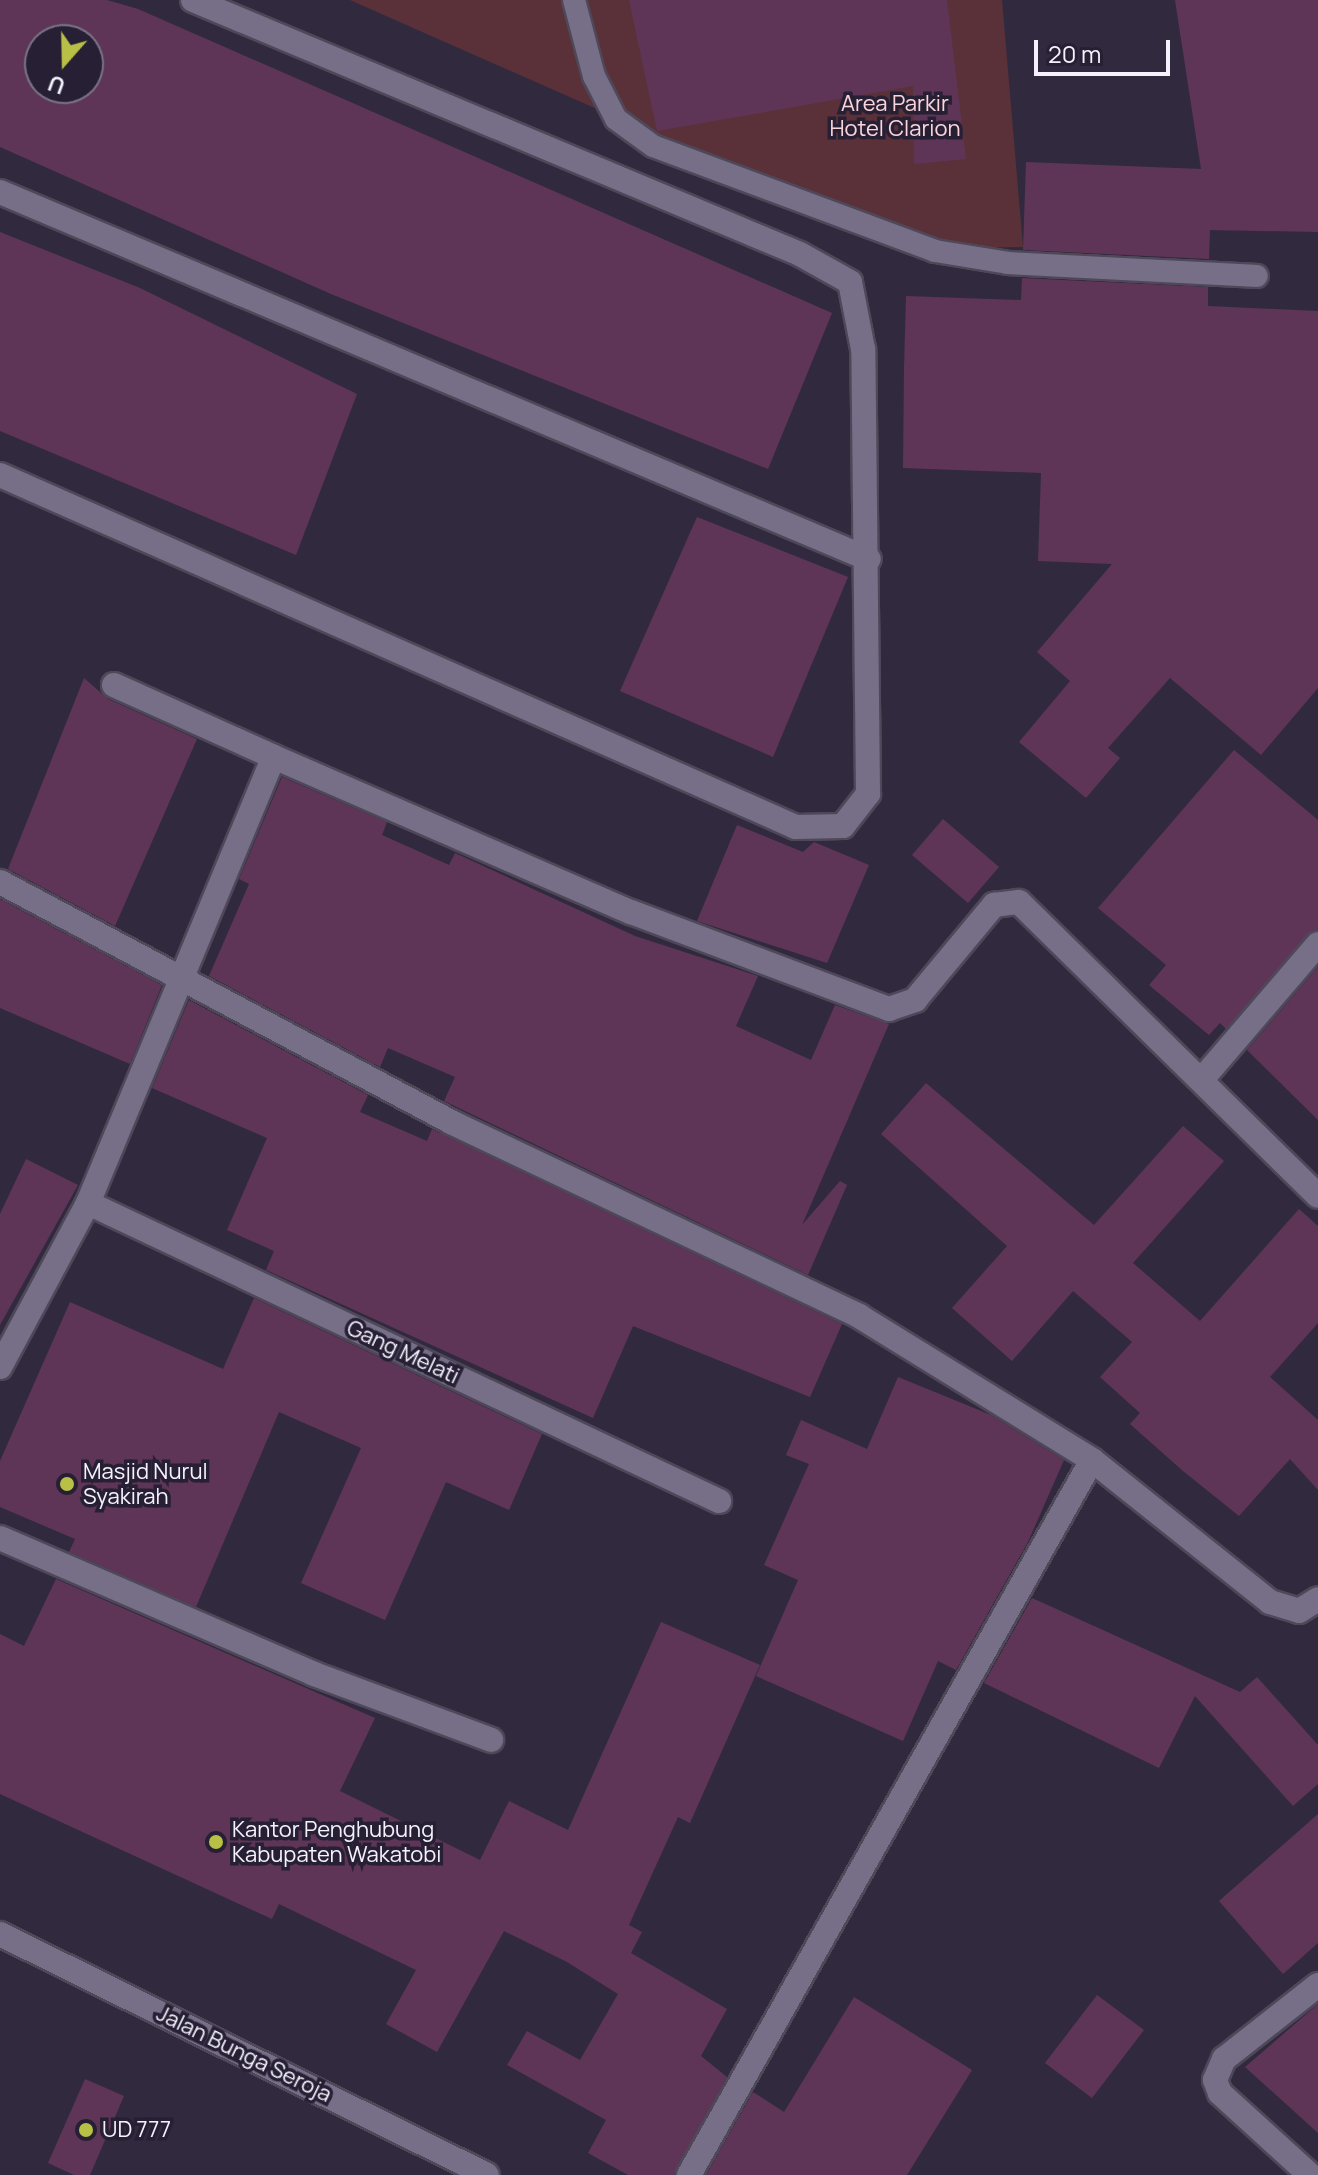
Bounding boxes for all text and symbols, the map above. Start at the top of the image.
north arrow [24,24,104,104]
scale bar [1038,24,1174,74]
text: 20 m [1048,37,1101,70]
text: U [44,68,69,101]
park label: Area Parkir Hotel Clarion [829,90,961,142]
street label: Gang Melati [343,1314,463,1390]
place label: Masjid Nurul Syakirah [83,1458,208,1510]
marker: Masjid Nurul Syakirah [58,1475,76,1493]
place label: Kantor Penghubung Kabupaten Wakatobi [232,1816,441,1868]
marker: Kantor Penghubung Kabupaten Wakatobi [207,1833,225,1851]
street label: Jalan Bunga Seroja [152,2000,336,2108]
place label: UD 777 [102,2117,171,2143]
marker: UD 777 [77,2121,95,2139]

